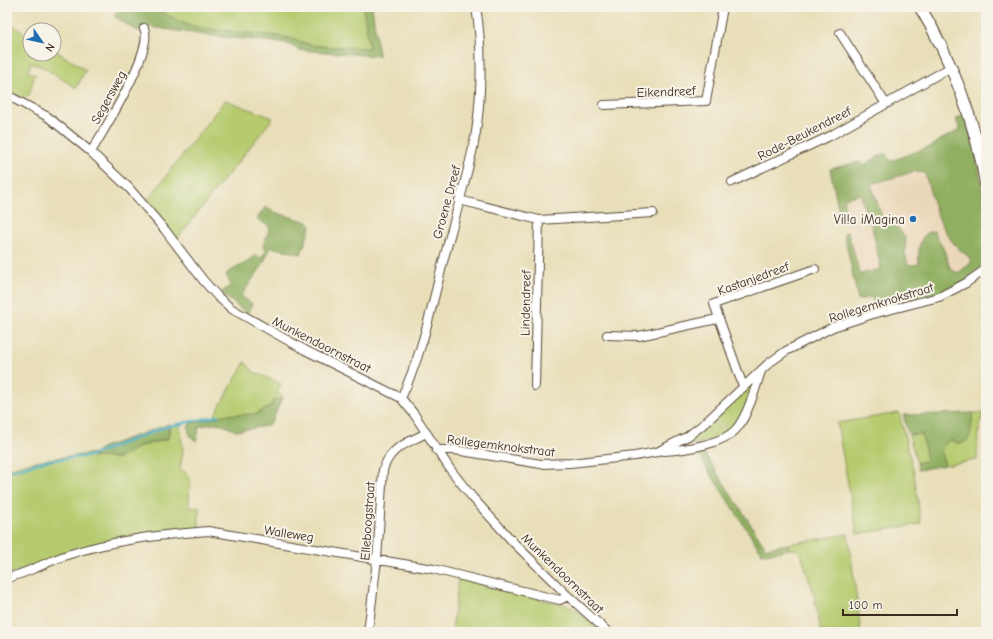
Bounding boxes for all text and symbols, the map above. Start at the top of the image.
north arrow [22,22,62,62]
text: N [42,41,57,54]
street label: Segersweg [88,68,129,127]
street label: Eikendreef [636,83,697,100]
street label: Rode-Beukendreef [755,103,855,163]
street label: Groene Dreef [429,162,464,241]
place label: Vil!a iMagina [834,212,905,227]
marker: Vil!a iMagina [908,214,918,224]
street label: Kastanjedreef [716,258,792,298]
street label: Lindendreef [517,269,534,336]
street label: Rollegemknokstraat [827,279,937,326]
street label: Munkendoornstraat [270,313,375,376]
street label: Rollegemknokstraat [446,431,557,460]
street label: Elleboogstraat [357,480,378,561]
street label: Walleweg [263,522,315,545]
street label: Munkendoornstraat [518,530,608,617]
scale bar [843,591,957,617]
text: 100 m [849,598,882,612]

